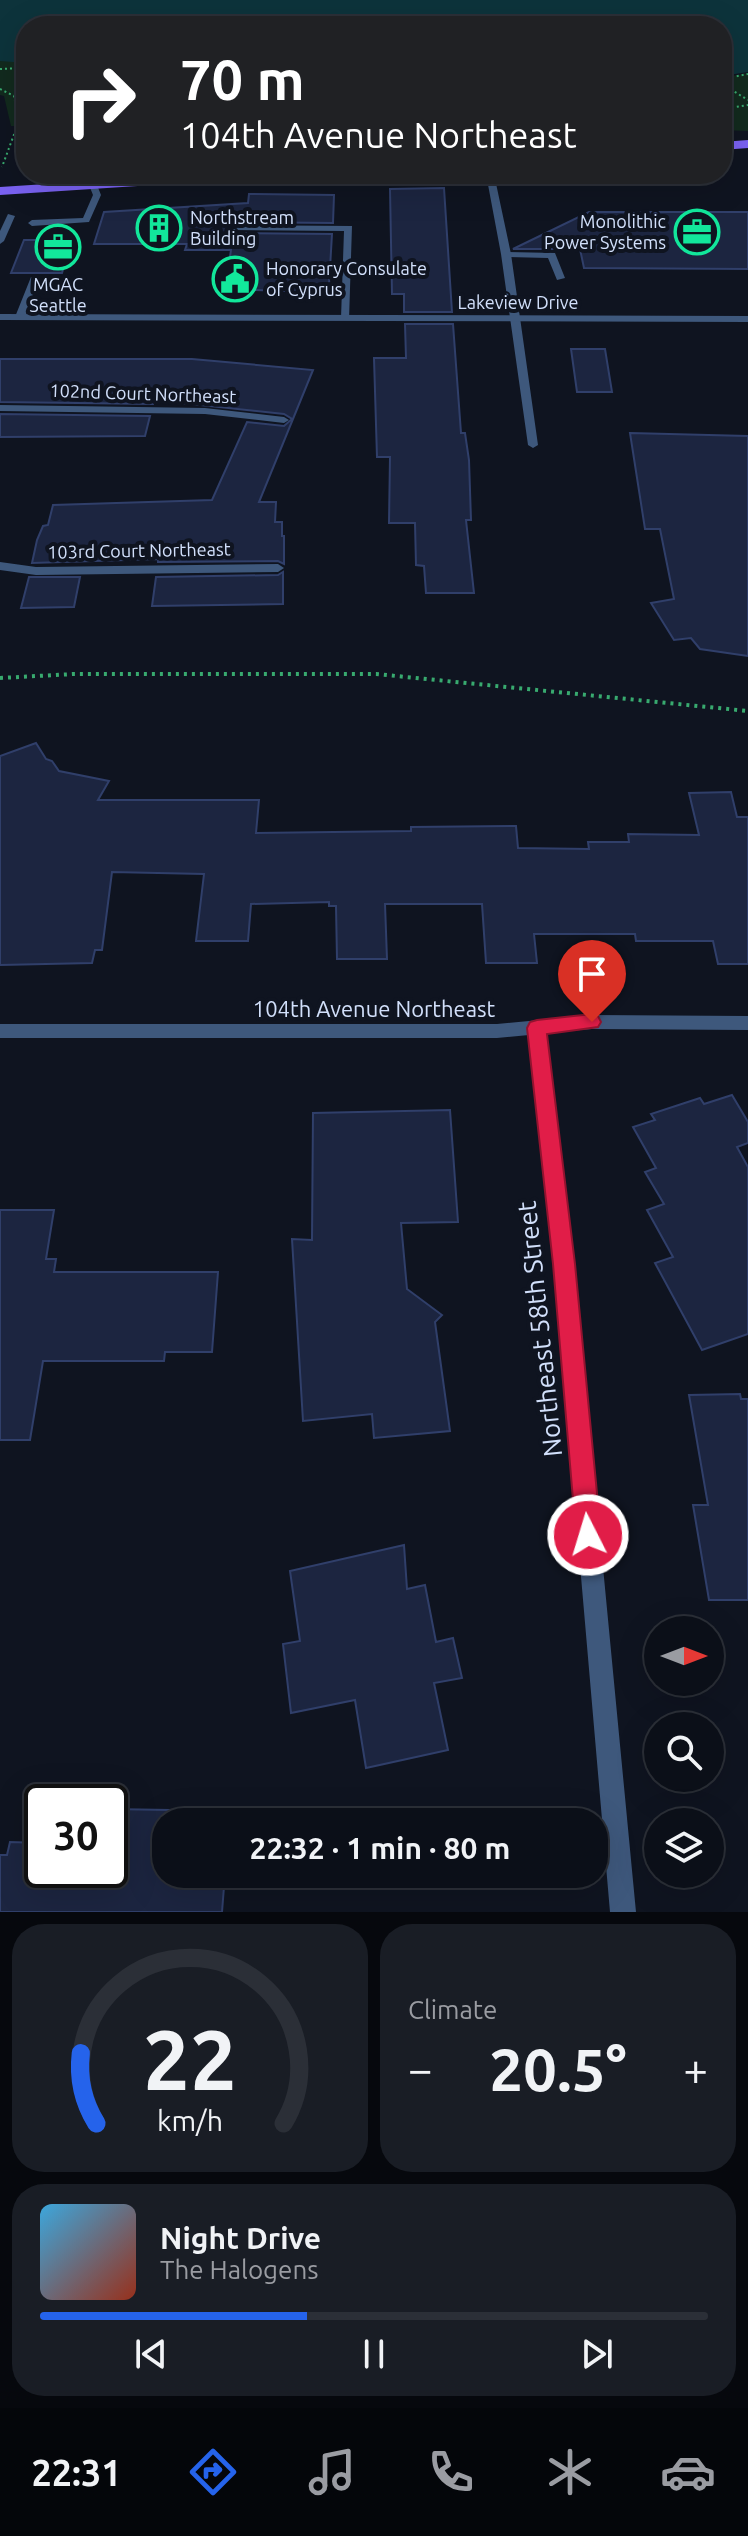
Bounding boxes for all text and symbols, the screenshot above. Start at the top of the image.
icon: right [48,48,152,152]
text: 70 m [180,48,305,111]
text: 104th Avenue Northeast [180,114,577,155]
building icon: Northstream Building [135,204,183,252]
place label: Northstream Building [190,207,294,248]
office icon: Monolithic Power Systems [673,208,721,256]
place label: Monolithic Power Systems [544,211,666,252]
office icon: MGAC Seattle [34,223,82,271]
public building icon: Honorary Consulate of Cyprus [211,255,259,303]
place label: Honorary Consulate of Cyprus [266,258,427,299]
place label: MGAC Seattle [29,274,87,315]
street label: Lakeview Drive [458,292,578,312]
street label: 102nd Court Northeast [49,380,237,406]
street label: 103rd Court Northeast [47,538,231,562]
pin [558,940,626,1022]
icon: arrive [570,952,614,996]
street label: 104th Avenue Northeast [253,996,496,1021]
street label: Northeast 58th Street [512,1200,567,1458]
position arrow [546,1493,630,1577]
north arrow [644,1616,724,1696]
map controls [644,1616,724,1888]
button: search [644,1712,724,1792]
speed limit sign: 30 [24,1784,128,1888]
button: layers [644,1808,724,1888]
text: 22:32 · 1 min · 80 m [250,1831,510,1865]
text: Climate [408,1995,497,2024]
text: 22 [143,2012,237,2106]
text: 20.5° [489,2035,627,2102]
text: − [408,2044,433,2093]
text: + [683,2044,708,2093]
text: km/h [157,2104,223,2136]
text: Night Drive [160,2221,321,2255]
text: The Halogens [160,2255,319,2284]
icon: previous [129,2332,173,2376]
icon: pause [352,2332,396,2376]
icon: next [575,2332,619,2376]
icon: directions [185,2444,241,2500]
icon: music [304,2444,360,2500]
icon: phone [423,2444,479,2500]
icon: climate [542,2444,598,2500]
icon: car [660,2444,716,2500]
text: 22:31 [31,2452,122,2493]

